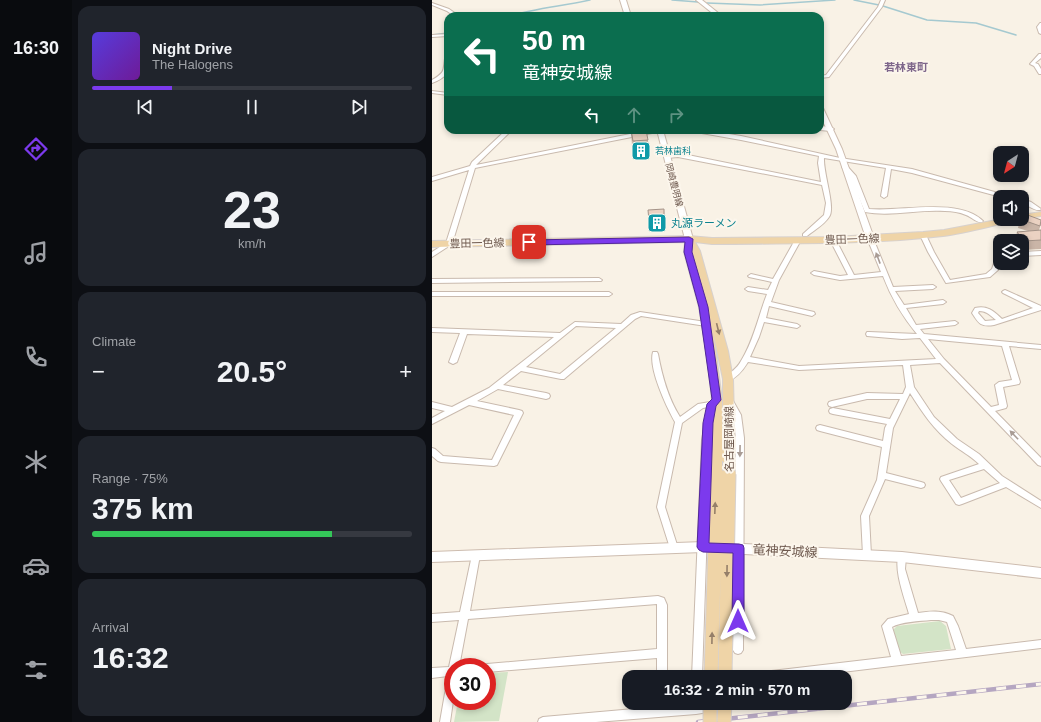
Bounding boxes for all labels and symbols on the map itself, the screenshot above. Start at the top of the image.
district label: 若林東町 [884,61,928,73]
building icon: 若林歯科 [630,140,652,162]
place label: 若林歯科 [655,146,691,156]
north arrow [993,146,1029,182]
street label: 岡崎豊明線 [663,162,685,209]
building icon: 丸源ラーメン [646,212,668,234]
place label: 丸源ラーメン [671,217,737,229]
pin [512,225,546,259]
street label: 豊田一色線 [824,232,880,246]
street label: 豊田一色線 [449,237,505,249]
one-way arrow [875,251,881,263]
one-way arrow [715,323,721,336]
street label: 名古屋岡崎線 [723,406,735,472]
one-way arrow [1009,430,1019,440]
one-way arrow [737,445,743,458]
one-way arrow [712,502,719,514]
street label: 竜神安城線 [752,542,818,560]
one-way arrow [724,565,730,578]
position arrow [717,600,759,642]
one-way arrow [709,631,715,644]
speed limit sign: 30 [444,658,496,710]

